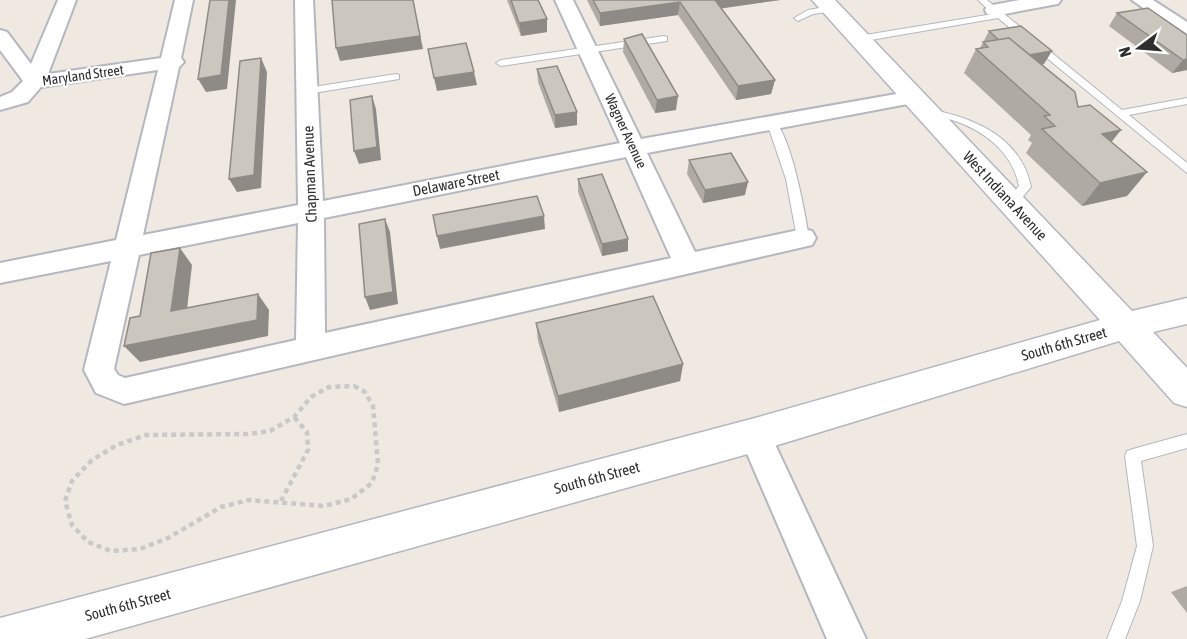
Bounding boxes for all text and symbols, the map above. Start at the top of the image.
north arrow [1109,18,1169,78]
text: N [1115,45,1135,59]
street label: Maryland Street [41,61,125,89]
street label: Wagner Avenue [602,91,650,171]
street label: Chapman Avenue [299,125,320,223]
street label: West Indiana Avenue [960,148,1051,244]
street label: Delaware Street [411,166,501,199]
street label: South 6th Street [1019,323,1108,364]
street label: South 6th Street [552,458,642,497]
street label: South 6th Street [83,585,173,624]

